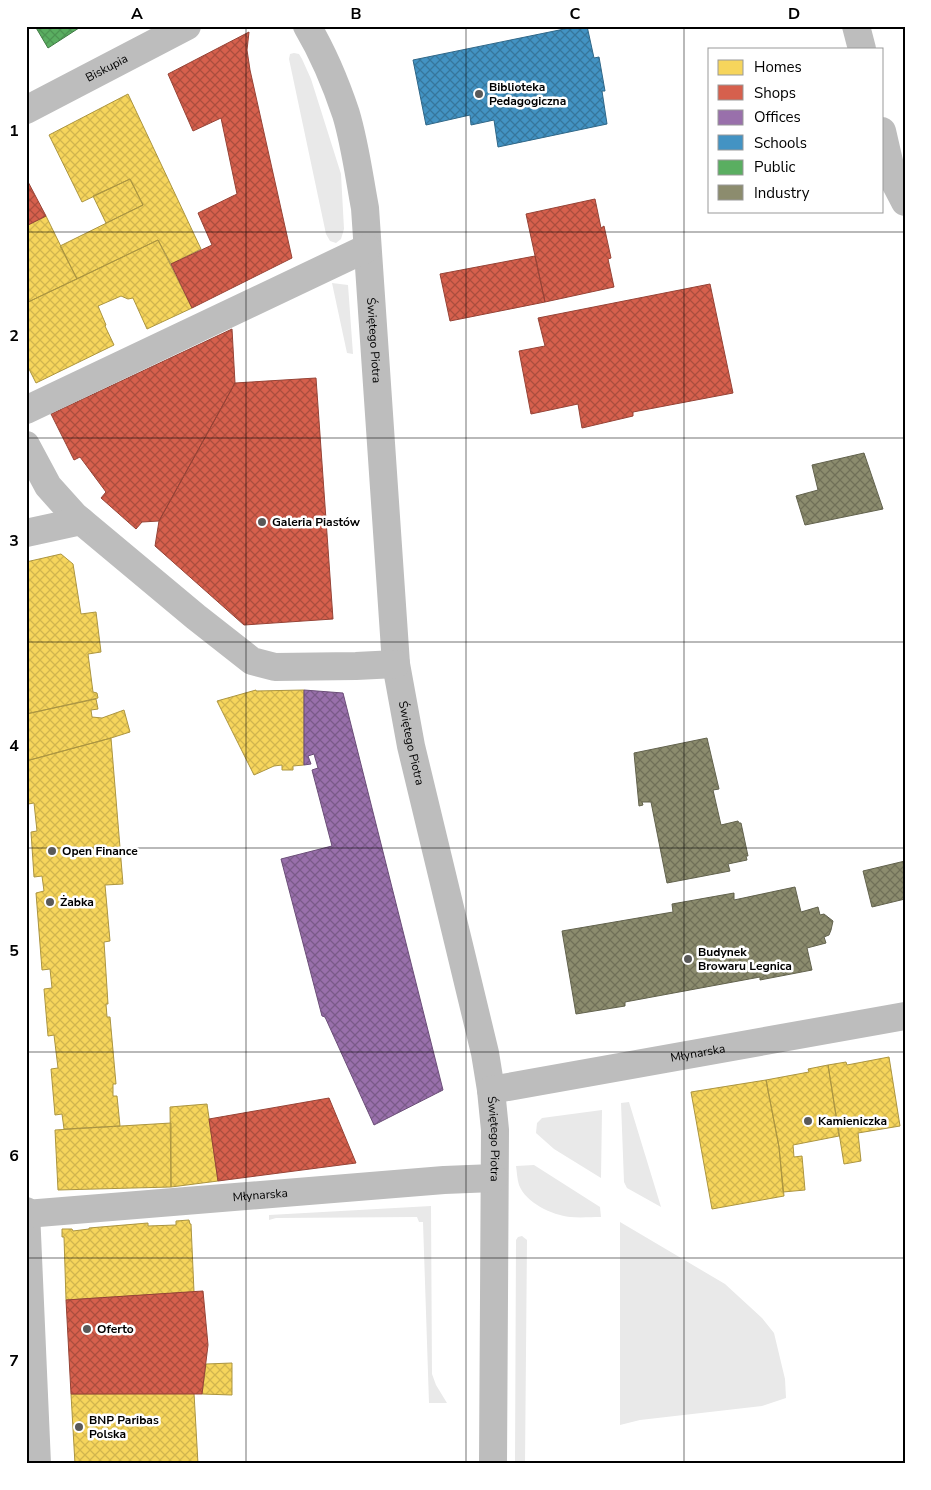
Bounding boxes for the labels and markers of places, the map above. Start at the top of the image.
place label: Biblioteka Pedagogiczna [489,79,566,109]
marker: Biblioteka Pedagogiczna [473,88,485,100]
place label: Galeria Piastów [272,514,361,530]
marker: Galeria Piastów [256,516,268,528]
place label: Open Finance [62,843,138,859]
marker: Open Finance [46,845,58,857]
place label: Żabka [60,894,94,910]
marker: Żabka [44,896,56,908]
place label: Budynek Browaru Legnica [698,944,792,974]
marker: Budynek Browaru Legnica [682,953,694,965]
place label: Kamieniczka [818,1113,887,1129]
marker: Kamieniczka [802,1115,814,1127]
place label: Oferto [97,1321,134,1337]
marker: Oferto [81,1323,93,1335]
place label: BNP Paribas Polska [89,1412,159,1442]
marker: BNP Paribas Polska [73,1421,85,1433]

